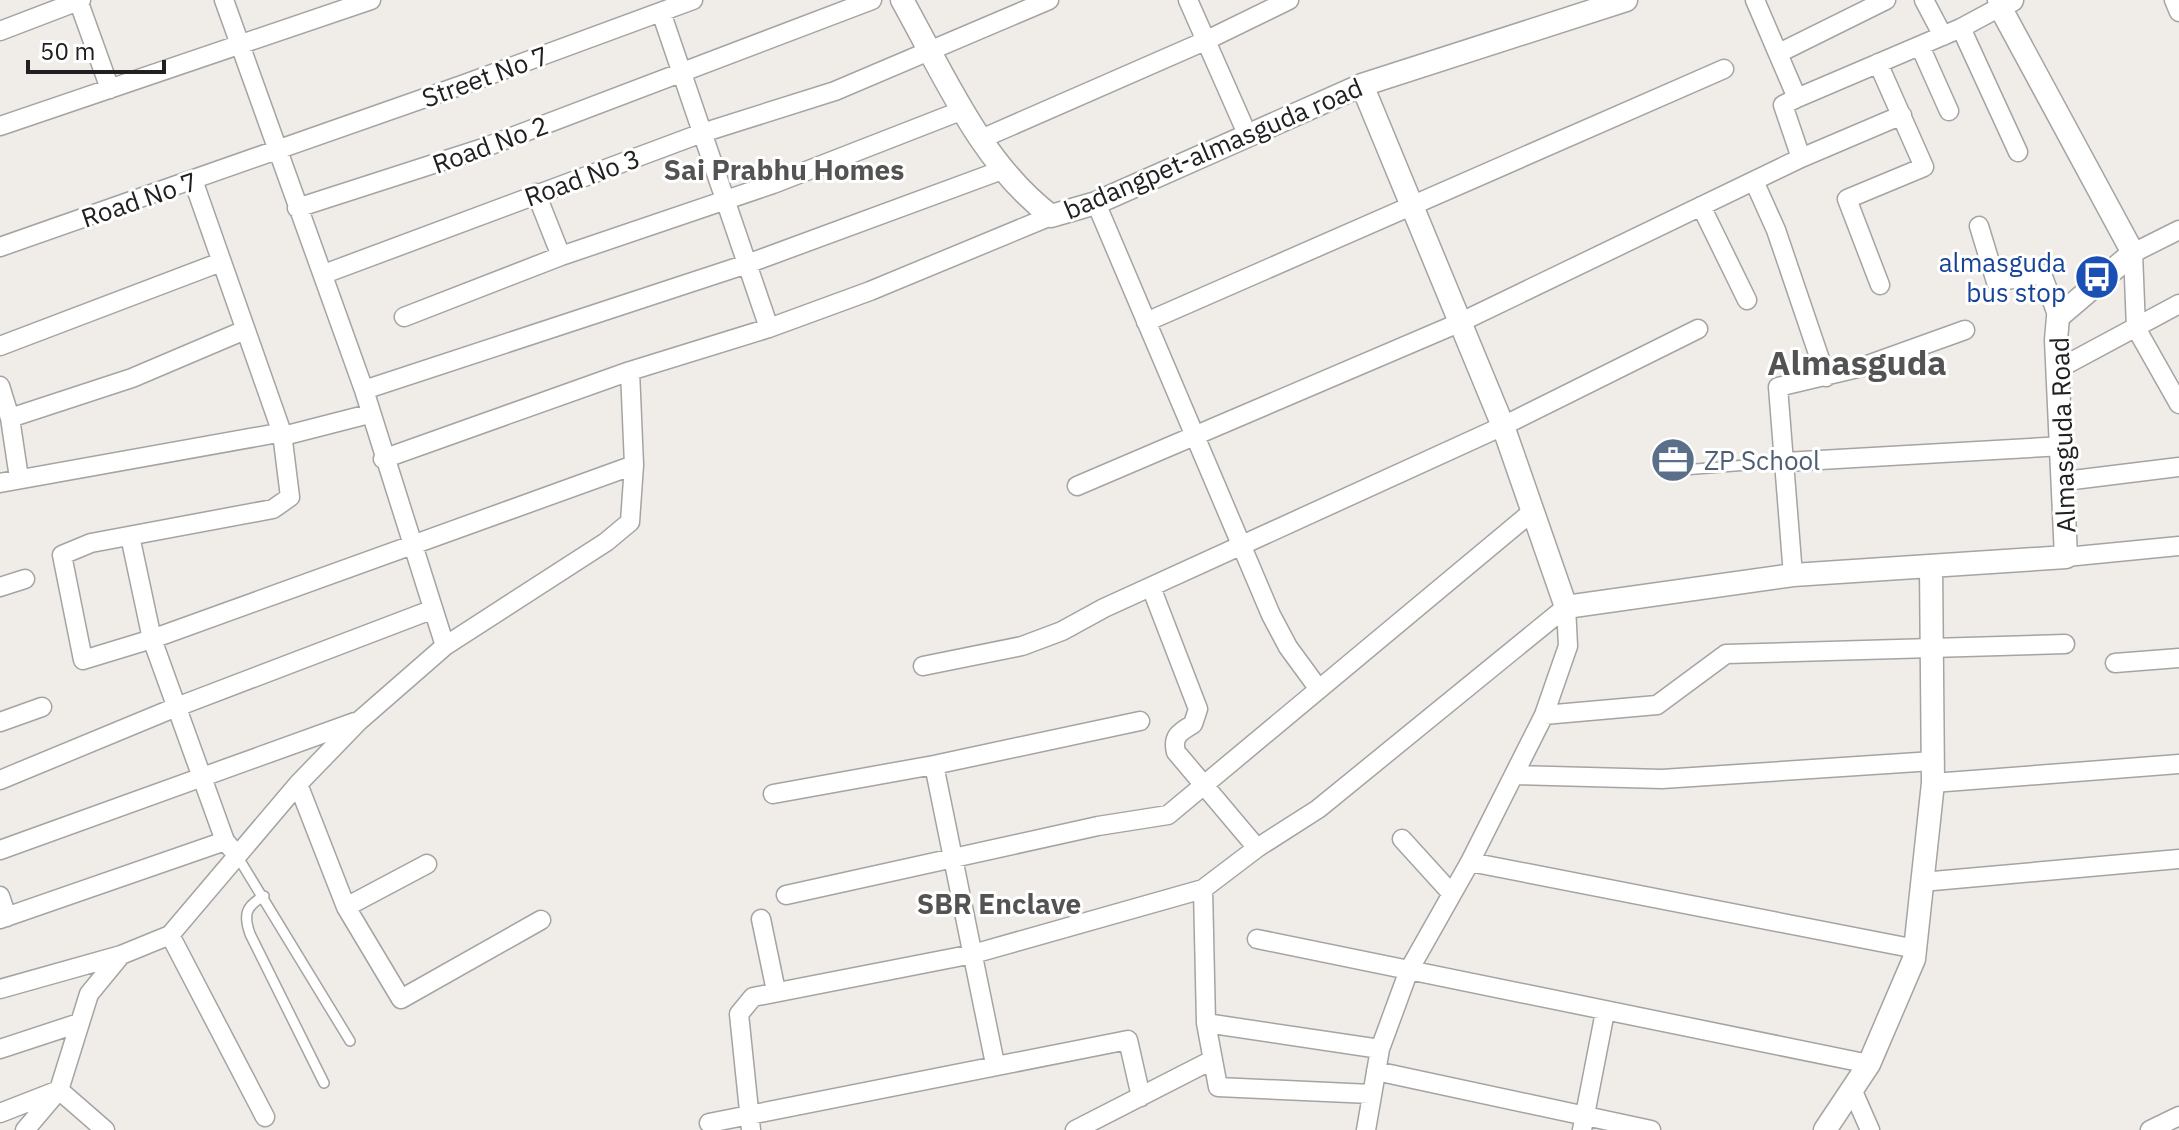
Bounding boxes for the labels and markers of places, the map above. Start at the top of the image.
place label: almasguda bus stop [1939,245,2066,309]
bus stop icon: almasguda bus stop [2073,253,2121,301]
office icon: ZP School [1649,436,1697,484]
place label: ZP School [1704,443,1820,477]

